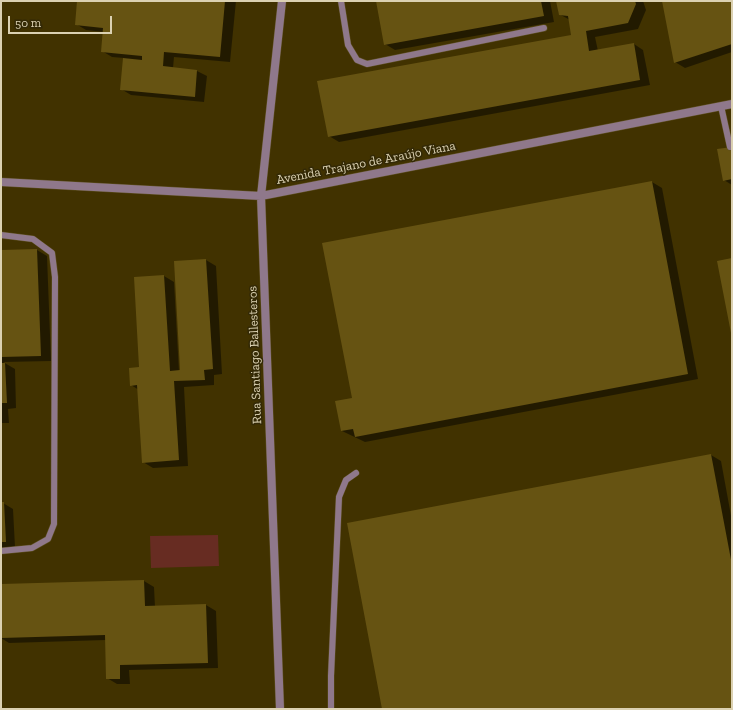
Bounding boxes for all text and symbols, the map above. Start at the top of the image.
scale bar [10,8,114,34]
text: 50 m [15,16,41,30]
street label: Avenida Trajano de Araújo Viana [275,138,457,188]
street label: Rua Santiago Ballesteros [245,286,265,424]

